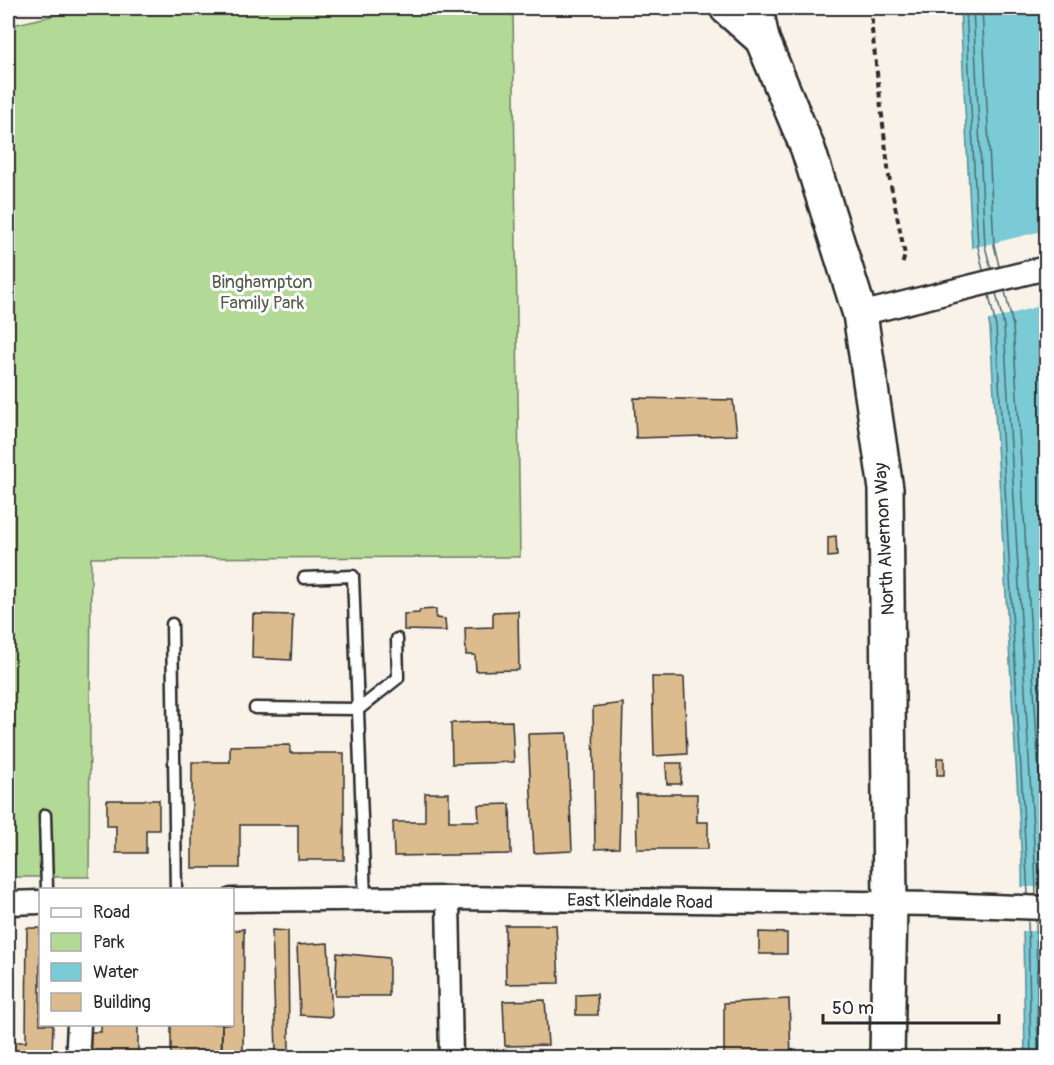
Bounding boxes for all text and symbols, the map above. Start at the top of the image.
park label: Binghampton Family Park [212,271,312,315]
street label: North Alvernon Way [869,462,900,616]
legend [39,888,234,1026]
street label: East Kleindale Road [567,889,713,914]
text: Road [93,901,130,924]
text: Park [93,931,125,954]
text: Water [93,961,139,984]
scale bar [823,987,998,1025]
text: Building [93,991,151,1014]
text: 50 m [832,997,874,1020]

